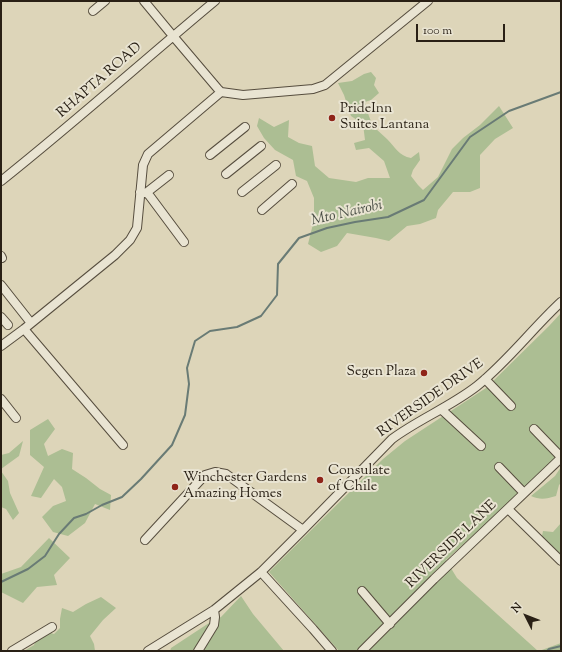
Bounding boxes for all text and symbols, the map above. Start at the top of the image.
scale bar [418,16,507,42]
text: 100 m [423,22,452,40]
street label: RHAPTA ROAD [54,40,146,122]
place label: PrideInn Suites Lantana [340,102,429,134]
marker: PrideInn Suites Lantana [327,113,337,123]
water label: Mto Nairobi [310,197,384,231]
street label: RIVERSIDE DRIVE [375,356,487,442]
place label: Segen Plaza [347,365,416,381]
marker: Segen Plaza [419,368,429,378]
place label: Consulate of Chile [328,464,390,496]
place label: Winchester Gardens Amazing Homes [183,471,307,504]
marker: Consulate of Chile [315,475,325,485]
marker: Winchester Gardens Amazing Homes [170,482,180,492]
street label: RIVERSIDE LANE [403,498,501,592]
north arrow [506,596,546,636]
text: N [508,599,526,617]

